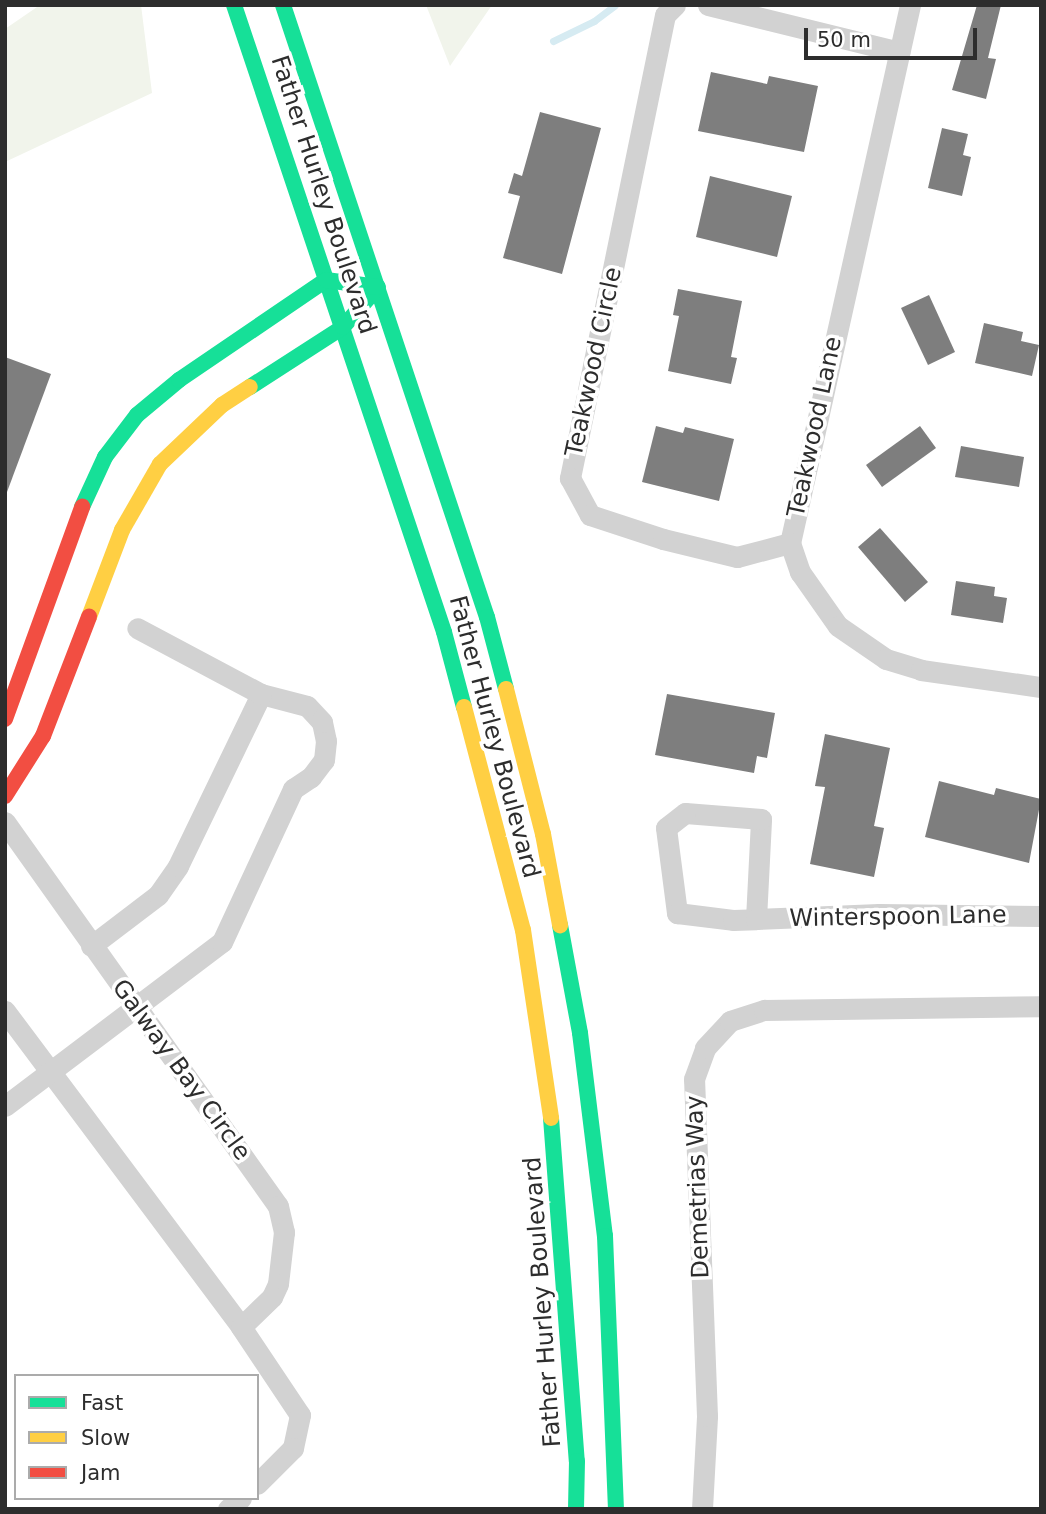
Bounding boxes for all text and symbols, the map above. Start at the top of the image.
scale bar [808,14,981,58]
text: 50 m [817,28,871,52]
street label: Father Hurley Boulevard [264,52,382,338]
street label: Teakwood Circle [560,265,628,459]
street label: Teakwood Lane [782,334,848,520]
street label: Father Hurley Boulevard [442,593,546,881]
street label: Winterspoon Lane [789,901,1007,933]
street label: Galway Bay Circle [106,974,256,1166]
street label: Demetrias Way [680,1095,716,1279]
street label: Father Hurley Boulevard [518,1156,568,1448]
legend [14,1374,259,1500]
text: Fast [81,1391,123,1415]
text: Slow [81,1426,130,1450]
text: Jam [81,1461,121,1485]

